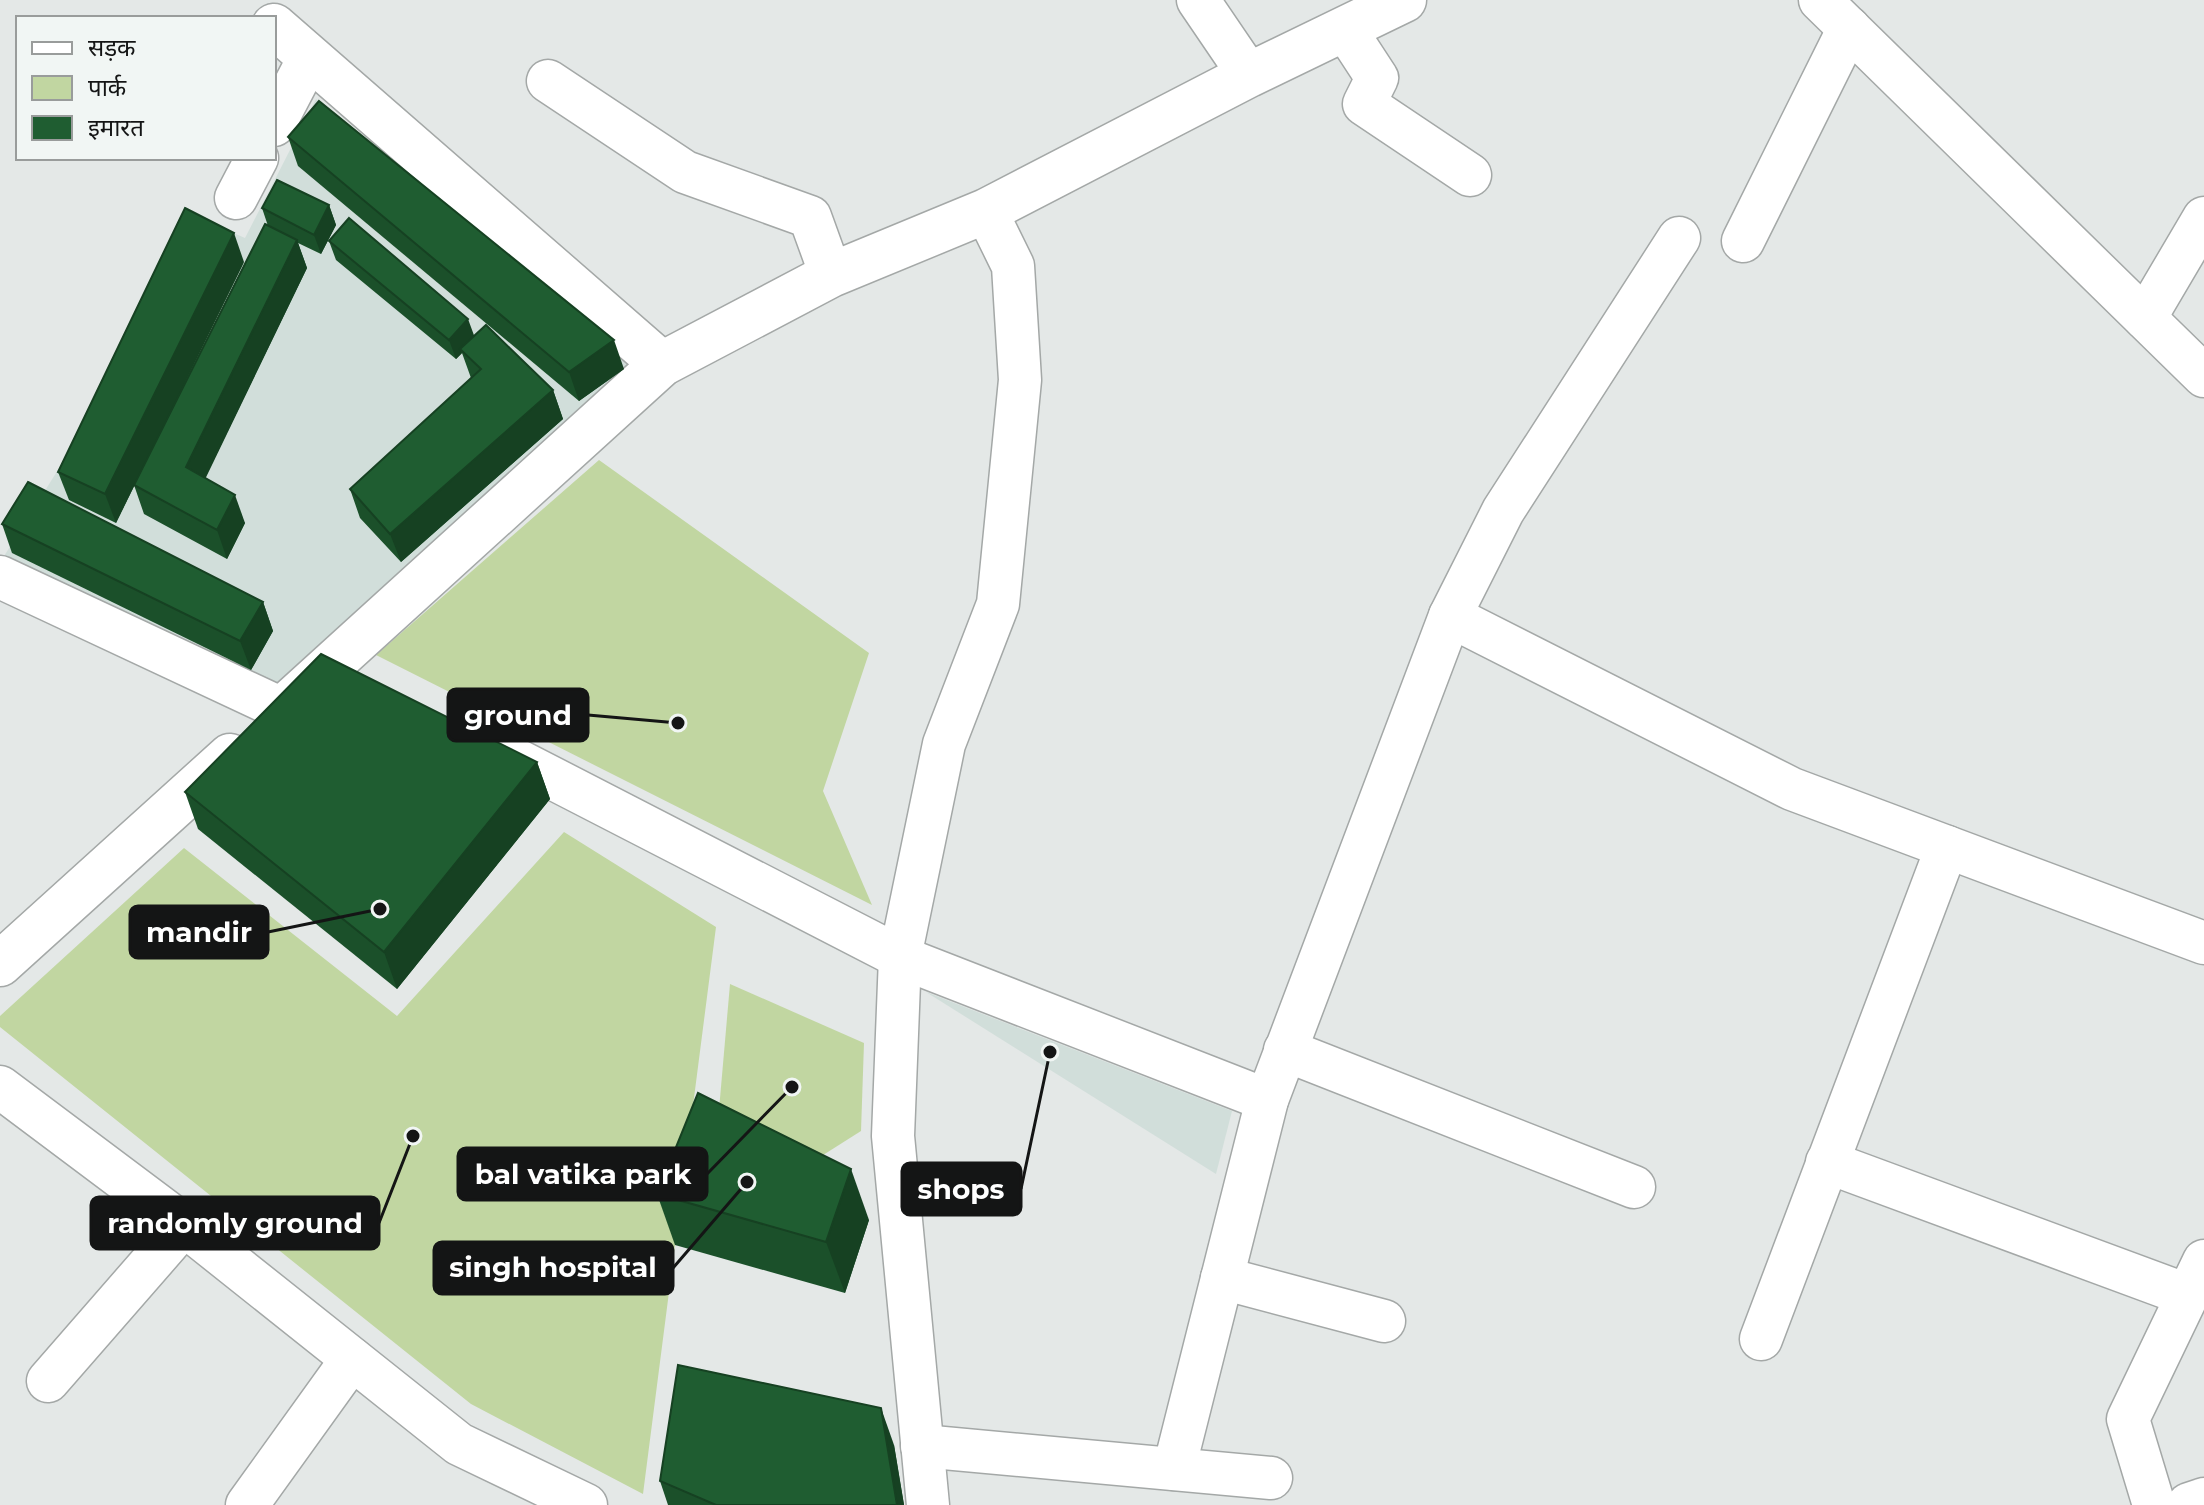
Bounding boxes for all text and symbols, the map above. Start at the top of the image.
legend [16,16,276,160]
text: सड़क [88,33,136,62]
text: पार्क [88,73,127,102]
text: इमारत [88,113,145,142]
callout: ground [448,689,588,741]
text: ground [464,698,572,732]
callout: mandir [130,906,268,958]
text: mandir [146,915,252,949]
callout: bal vatika park [458,1148,707,1200]
text: bal vatika park [475,1157,692,1191]
callout: shops [902,1163,1021,1215]
text: shops [918,1172,1005,1206]
callout: randomly ground [91,1197,379,1249]
text: randomly ground [107,1206,363,1240]
callout: singh hospital [434,1242,673,1294]
text: singh hospital [449,1250,657,1284]

